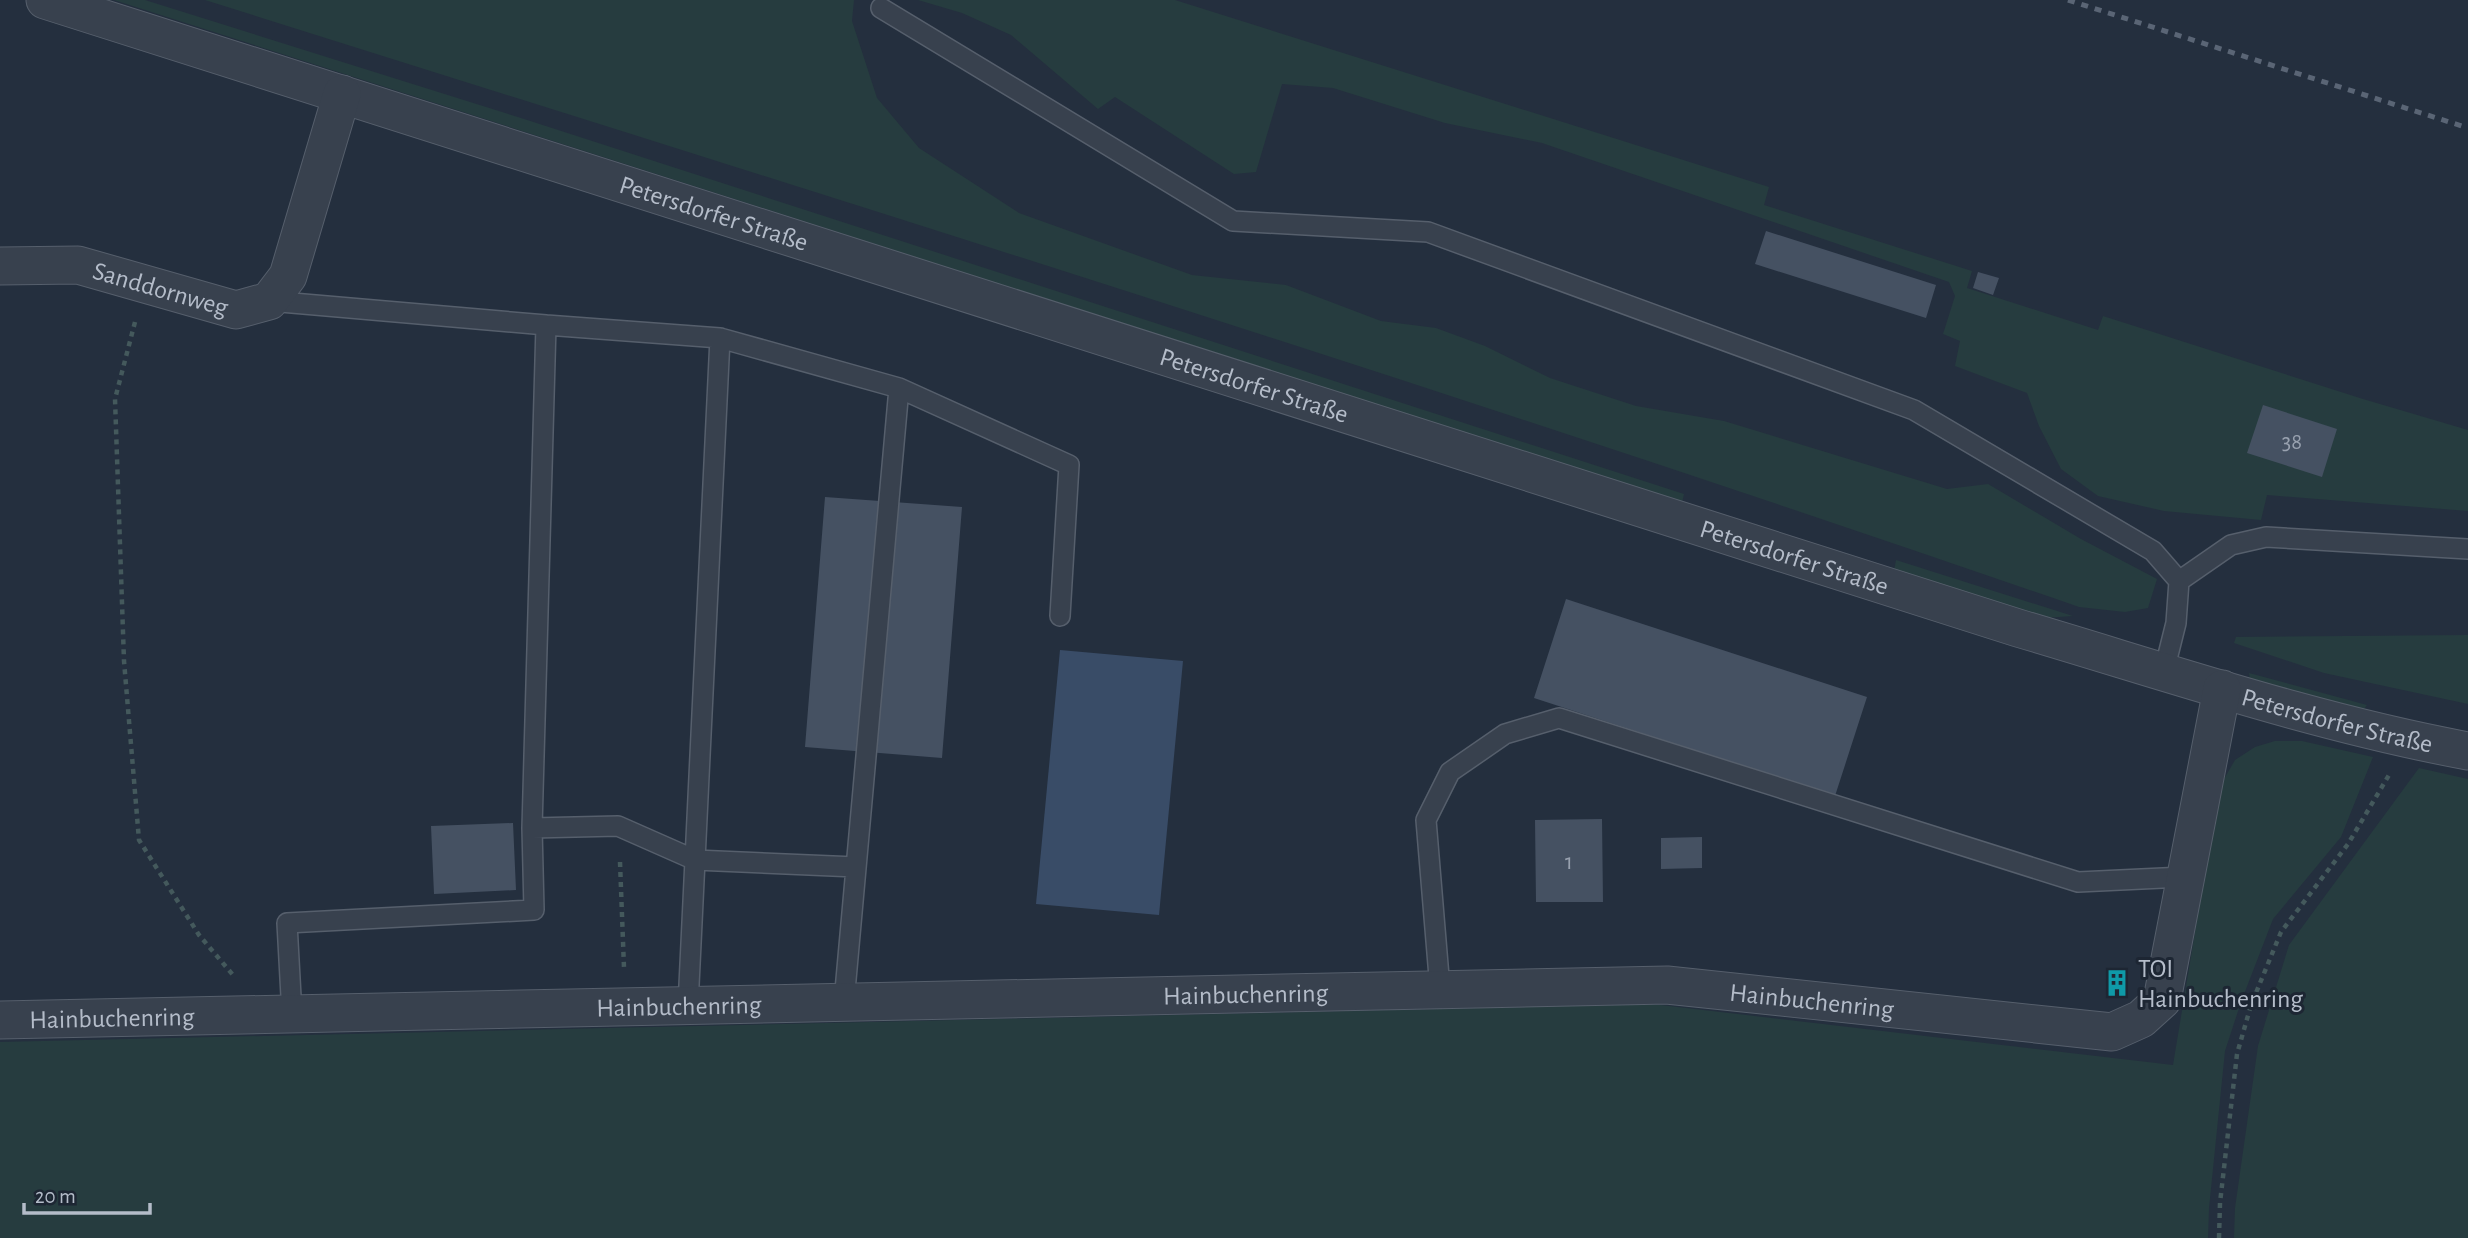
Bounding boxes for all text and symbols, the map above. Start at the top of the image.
street label: Petersdorfer Straße [616,172,811,256]
street label: Sanddornweg [90,258,231,321]
street label: Petersdorfer Straße [1157,344,1351,428]
house number: 38 [2282,431,2302,454]
street label: Petersdorfer Straße [1697,516,1892,600]
street label: Petersdorfer Straße [2239,684,2435,758]
house number: 1 [1565,851,1573,874]
place label: TOI Hainbuchenring [2138,956,2303,1012]
building icon: TOI Hainbuchenring [2102,968,2132,998]
street label: Hainbuchenring [1163,980,1329,1010]
street label: Hainbuchenring [1728,980,1896,1023]
street label: Hainbuchenring [596,992,762,1021]
street label: Hainbuchenring [29,1004,195,1033]
scale bar [24,1172,150,1216]
text: 20 m [35,1186,76,1207]

